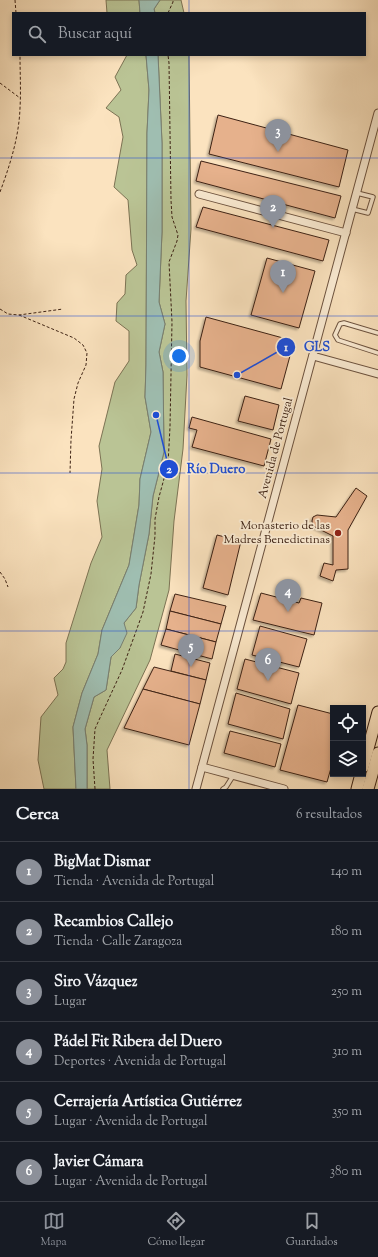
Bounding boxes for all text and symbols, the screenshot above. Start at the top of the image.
search box [12,12,366,56]
icon: search [26,23,48,45]
text: Buscar aquí [58,24,132,45]
pin: 3 [265,119,291,152]
pin: 2 [260,195,286,228]
pin: 1 [270,260,296,293]
callout: GLS [276,334,338,359]
text: 1 [283,339,289,357]
text: GLS [304,339,330,357]
your location [169,346,189,366]
street label: Avenida de Portugal [254,395,298,500]
callout: Río Duero [159,456,254,481]
text: 2 [166,461,172,479]
text: Río Duero [187,461,245,479]
place label: Monasterio de las Madres Benedictinas [224,517,330,549]
marker: Monasterio de las Madres Benedictinas [333,528,343,538]
pin: 4 [275,579,301,612]
pin: 5 [178,634,204,667]
pin: 6 [255,648,281,681]
map controls [330,705,366,777]
button: locate [330,705,366,741]
button: layers [330,741,366,777]
text: Cerca [16,803,59,827]
text: 6 resultados [296,806,362,824]
text: BigMat Dismar [54,852,151,873]
text: 1 [27,863,31,881]
text: 140 m [331,863,362,881]
text: Tienda · Avenida de Portugal [54,873,214,891]
text: Recambios Callejo [54,912,173,933]
text: 2 [26,923,32,941]
text: 180 m [331,923,362,941]
text: Tienda · Calle Zaragoza [54,933,182,951]
text: Siro Vázquez [54,972,138,993]
text: 3 [26,983,32,1001]
text: 250 m [331,983,362,1001]
text: Lugar [54,993,86,1011]
text: Pádel Fit Ribera del Duero [54,1032,222,1053]
text: 4 [26,1043,32,1061]
text: 310 m [332,1043,362,1061]
text: Deportes · Avenida de Portugal [54,1053,226,1071]
text: Cerrajería Artística Gutiérrez [54,1092,242,1113]
text: 5 [27,1103,31,1121]
text: 350 m [332,1103,362,1121]
text: Lugar · Avenida de Portugal [54,1113,208,1131]
text: Javier Cámara [54,1152,143,1173]
text: 6 [26,1163,32,1181]
text: 380 m [330,1163,362,1181]
text: Lugar · Avenida de Portugal [54,1173,208,1191]
tab: Mapa [40,1210,67,1250]
tab: Cómo llegar [147,1210,205,1250]
tab: Guardados [286,1210,338,1250]

